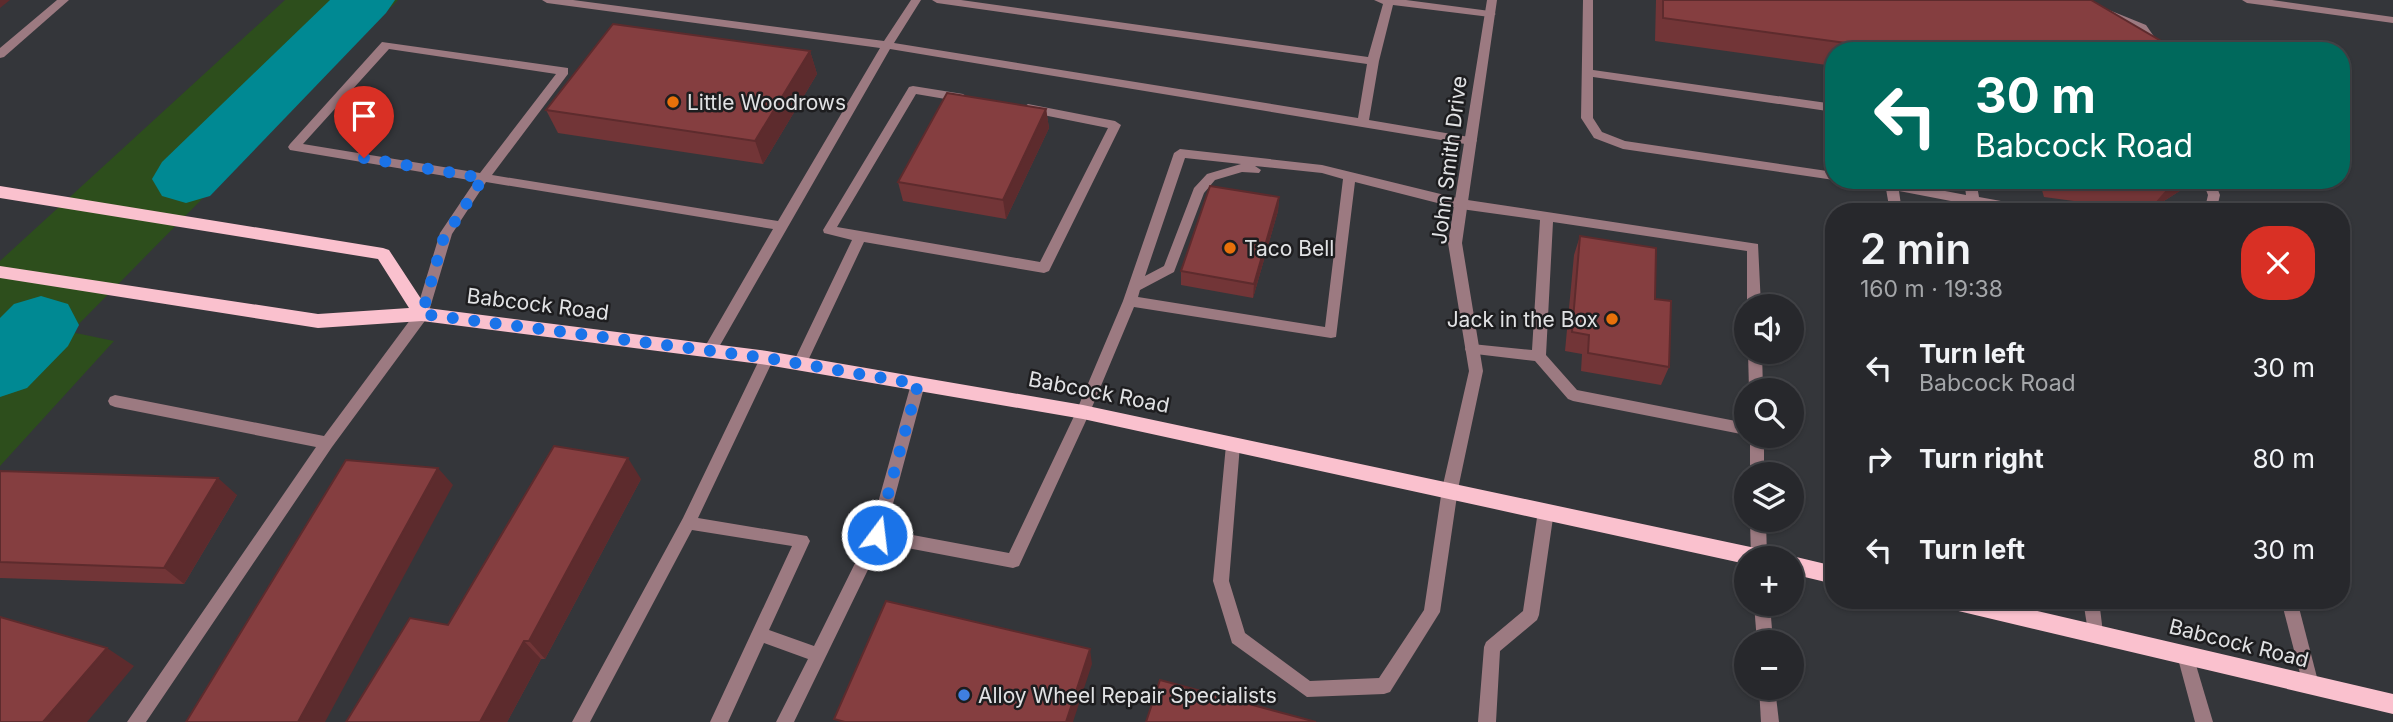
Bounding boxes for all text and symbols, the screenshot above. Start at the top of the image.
text: 30 m [1975,66,2096,125]
icon: left [1860,70,1951,161]
street label: John Smith Drive [1426,74,1472,246]
pin [334,86,394,158]
place label: Little Woodrows [687,90,846,115]
marker: Little Woodrows [665,94,681,110]
icon: arrive [345,97,383,135]
text: Babcock Road [1975,126,2193,165]
text: 2 min [1860,223,1971,274]
button: close [2241,226,2315,300]
place label: Taco Bell [1244,236,1334,261]
marker: Taco Bell [1222,240,1238,256]
text: 160 m · 19:38 [1860,275,2003,303]
street label: Babcock Road [465,283,611,325]
map controls [1734,294,1804,700]
button: sound [1734,294,1804,364]
place label: Jack in the Box [1447,307,1598,332]
marker: Jack in the Box [1604,311,1620,327]
text: Turn left [1919,338,2025,369]
icon: left [1860,349,1898,387]
text: 30 m [2252,352,2315,383]
street label: Babcock Road [1026,366,1172,418]
text: Babcock Road [1919,369,2076,397]
button: search [1734,378,1804,448]
icon: right [1860,440,1898,478]
text: Turn right [1919,443,2044,474]
text: 80 m [2252,443,2315,474]
button: layers [1734,462,1804,532]
position arrow [840,498,914,572]
icon: left [1860,531,1898,569]
text: Turn left [1919,534,2025,565]
text: 30 m [2252,534,2315,565]
button: + [1734,546,1804,616]
street label: Babcock Road [2167,614,2311,672]
button: − [1734,630,1804,700]
place label: Alloy Wheel Repair Specialists [978,683,1277,708]
marker: Alloy Wheel Repair Specialists [956,687,972,703]

